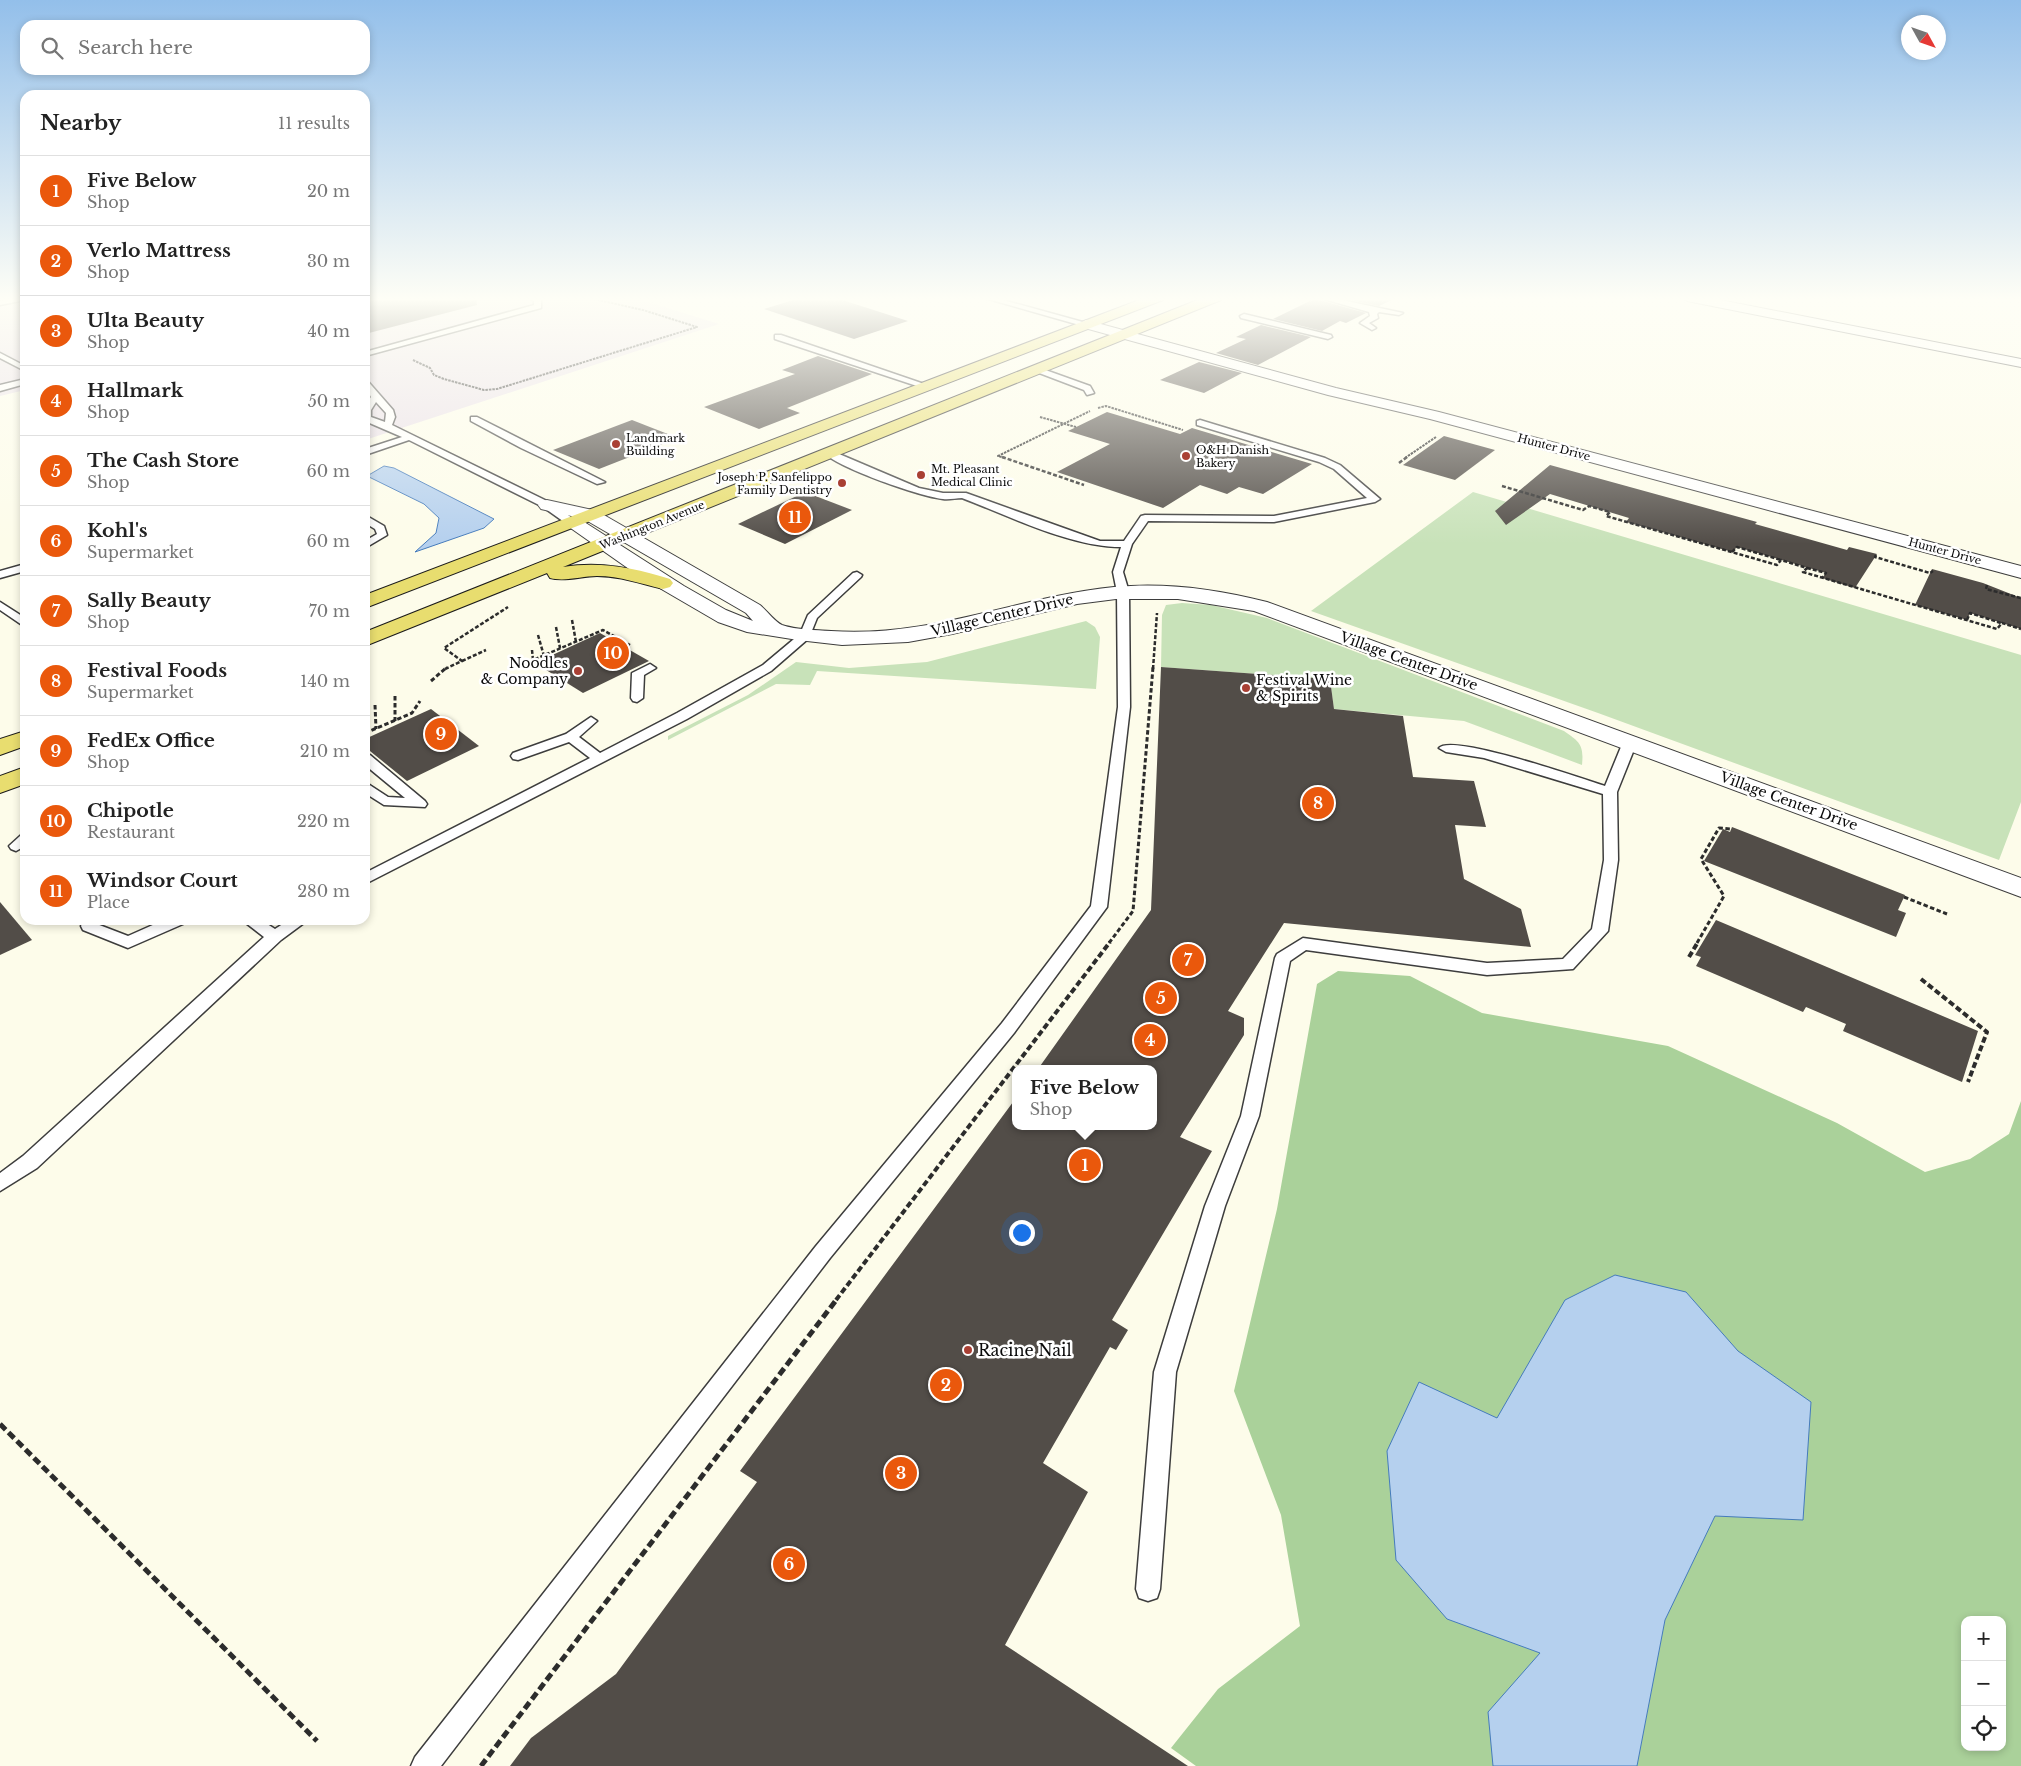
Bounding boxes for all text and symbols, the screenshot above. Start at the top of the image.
north arrow [1901,15,1946,60]
search box [20,20,370,75]
icon: search [38,34,66,62]
text: Search here [78,36,193,59]
text: Nearby [40,110,121,136]
text: 11 results [278,113,350,133]
text: Five Below [87,169,196,192]
text: 1 [53,181,59,201]
text: 20 m [307,181,350,201]
text: Shop [87,192,130,212]
text: Verlo Mattress [87,239,231,262]
text: 2 [51,251,61,271]
text: 30 m [307,251,350,271]
text: Shop [87,262,130,282]
text: Ulta Beauty [87,309,204,332]
text: 3 [51,321,61,341]
text: 40 m [307,321,350,341]
text: Shop [87,332,130,352]
text: Hallmark [87,379,183,402]
text: 4 [51,391,61,411]
text: 50 m [308,391,350,411]
text: Shop [87,402,130,422]
place label: Landmark Building [626,431,685,458]
street label: Hunter Drive [1516,431,1592,463]
marker: Landmark Building [610,438,622,450]
place label: O&H Danish Bakery [1196,443,1269,470]
text: The Cash Store [87,449,239,472]
marker: O&H Danish Bakery [1180,450,1192,462]
text: 5 [51,461,61,481]
text: 60 m [307,461,350,481]
place label: Mt. Pleasant Medical Clinic [931,462,1012,489]
marker: Mt. Pleasant Medical Clinic [915,469,927,481]
place label: Joseph P. Sanfelippo Family Dentistry [716,470,832,497]
text: Shop [87,472,130,492]
marker: Joseph P. Sanfelippo Family Dentistry [836,477,848,489]
street label: Washington Avenue [596,498,707,553]
pin: 11 [779,498,811,536]
text: Kohl's [87,519,148,542]
text: 6 [51,531,61,551]
text: 60 m [307,531,350,551]
street label: Hunter Drive [1907,535,1983,567]
text: Supermarket [87,542,194,562]
text: Sally Beauty [87,589,211,612]
street label: Village Center Drive [928,590,1075,640]
text: 7 [52,601,60,621]
text: 70 m [309,601,350,621]
text: Shop [87,612,130,632]
street label: Village Center Drive [1337,627,1480,694]
pin: 10 [597,634,629,672]
place label: Noodles & Company [481,654,568,688]
text: Festival Foods [87,659,227,682]
marker: Noodles & Company [572,665,584,677]
text: 8 [51,671,61,691]
text: 140 m [300,671,350,691]
place label: Festival Wine & Spirits [1256,671,1352,705]
text: Supermarket [87,682,194,702]
marker: Festival Wine & Spirits [1240,682,1252,694]
pin: 9 [425,715,457,753]
text: FedEx Office [87,729,215,752]
text: 9 [51,741,61,761]
text: 210 m [300,741,350,761]
text: Shop [87,752,130,772]
street label: Village Center Drive [1717,767,1860,834]
pin: 8 [1302,784,1334,822]
text: Chipotle [87,799,174,822]
text: 10 [46,811,66,831]
text: 220 m [297,811,350,831]
text: Restaurant [87,822,175,842]
text: Windsor Court [87,869,238,892]
text: 11 [49,881,63,901]
text: 280 m [297,881,350,901]
text: Place [87,892,130,912]
pin: 7 [1172,941,1204,979]
pin: 5 [1145,979,1177,1017]
pin: 4 [1134,1021,1166,1059]
popup [1012,1065,1157,1130]
text: Five Below [1030,1076,1139,1099]
text: Shop [1030,1099,1072,1119]
pin: 1 [1069,1146,1101,1184]
your location [1009,1220,1035,1246]
place label: Racine Nail [978,1340,1072,1360]
marker: Racine Nail [962,1344,974,1356]
pin: 2 [930,1366,962,1404]
pin: 3 [885,1454,917,1492]
pin: 6 [773,1545,805,1583]
map controls [1961,1616,2006,1751]
button: + [1961,1616,2006,1661]
button: − [1961,1661,2006,1706]
button: locate [1961,1706,2006,1751]

